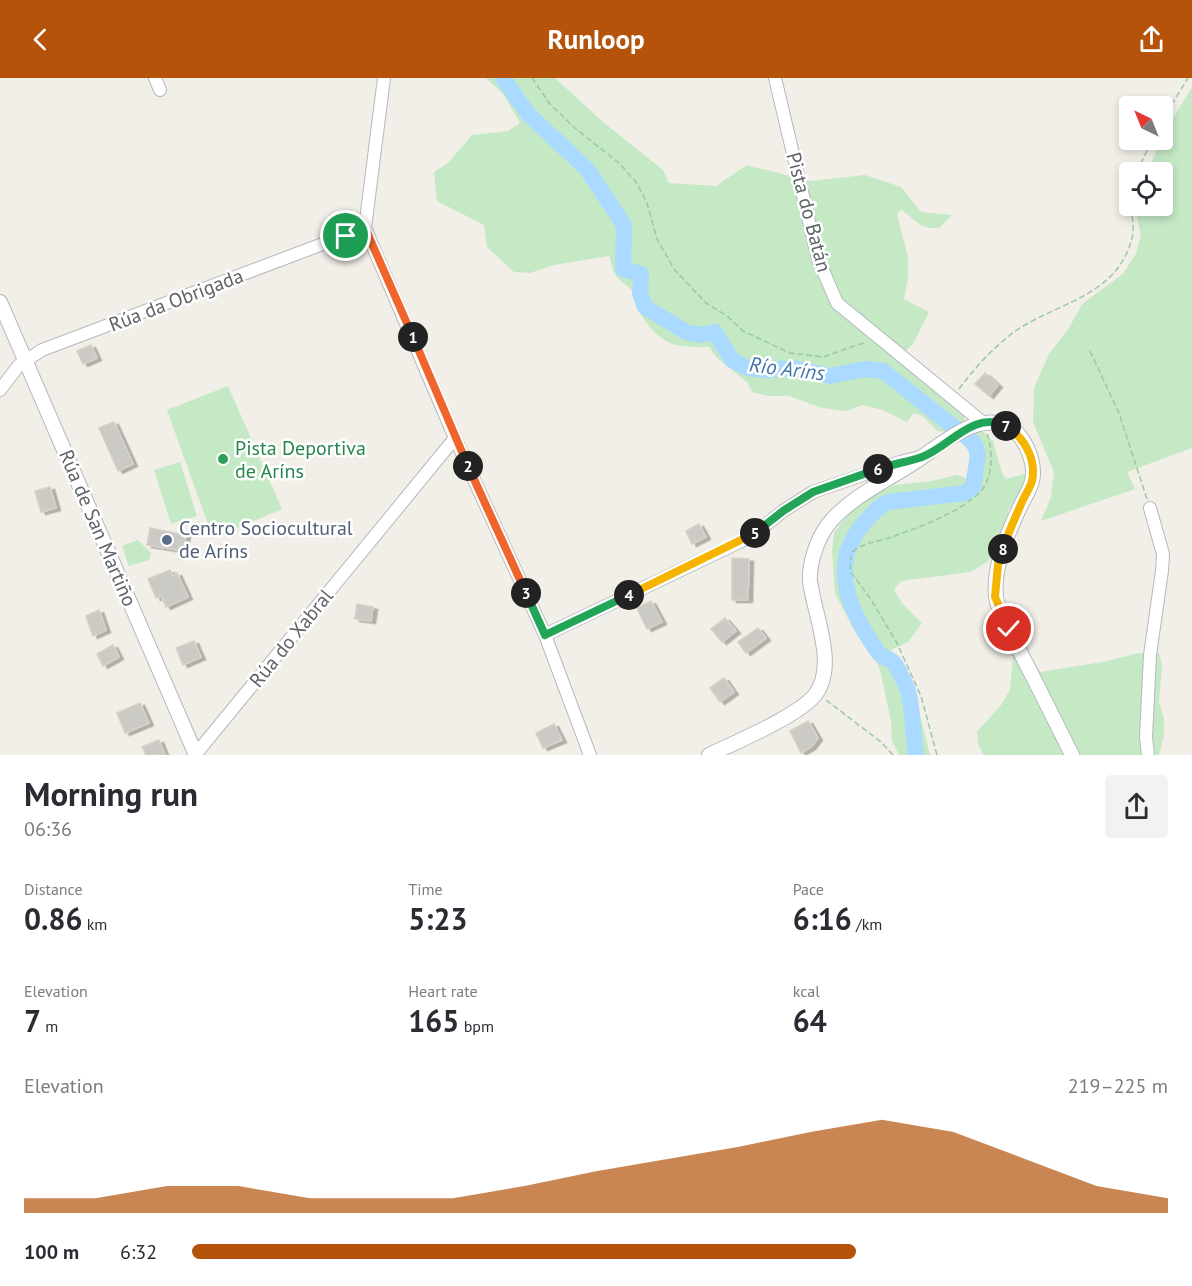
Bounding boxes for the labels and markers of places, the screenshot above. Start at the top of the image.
pin [320,210,371,261]
pin: 1 [398,322,428,352]
pin: 7 [991,411,1021,441]
place label: Pista Deportiva de Aríns [235,435,366,484]
pin: 2 [453,451,483,481]
marker: Pista Deportiva de Aríns [216,452,230,466]
pin: 6 [863,454,893,484]
place label: Centro Sociocultural de Aríns [179,515,353,564]
pin: 5 [740,518,770,548]
marker: Centro Sociocultural de Aríns [160,533,174,547]
pin: 8 [988,534,1018,564]
pin: 3 [511,578,541,608]
pin: 4 [614,580,644,610]
pin [983,603,1034,654]

